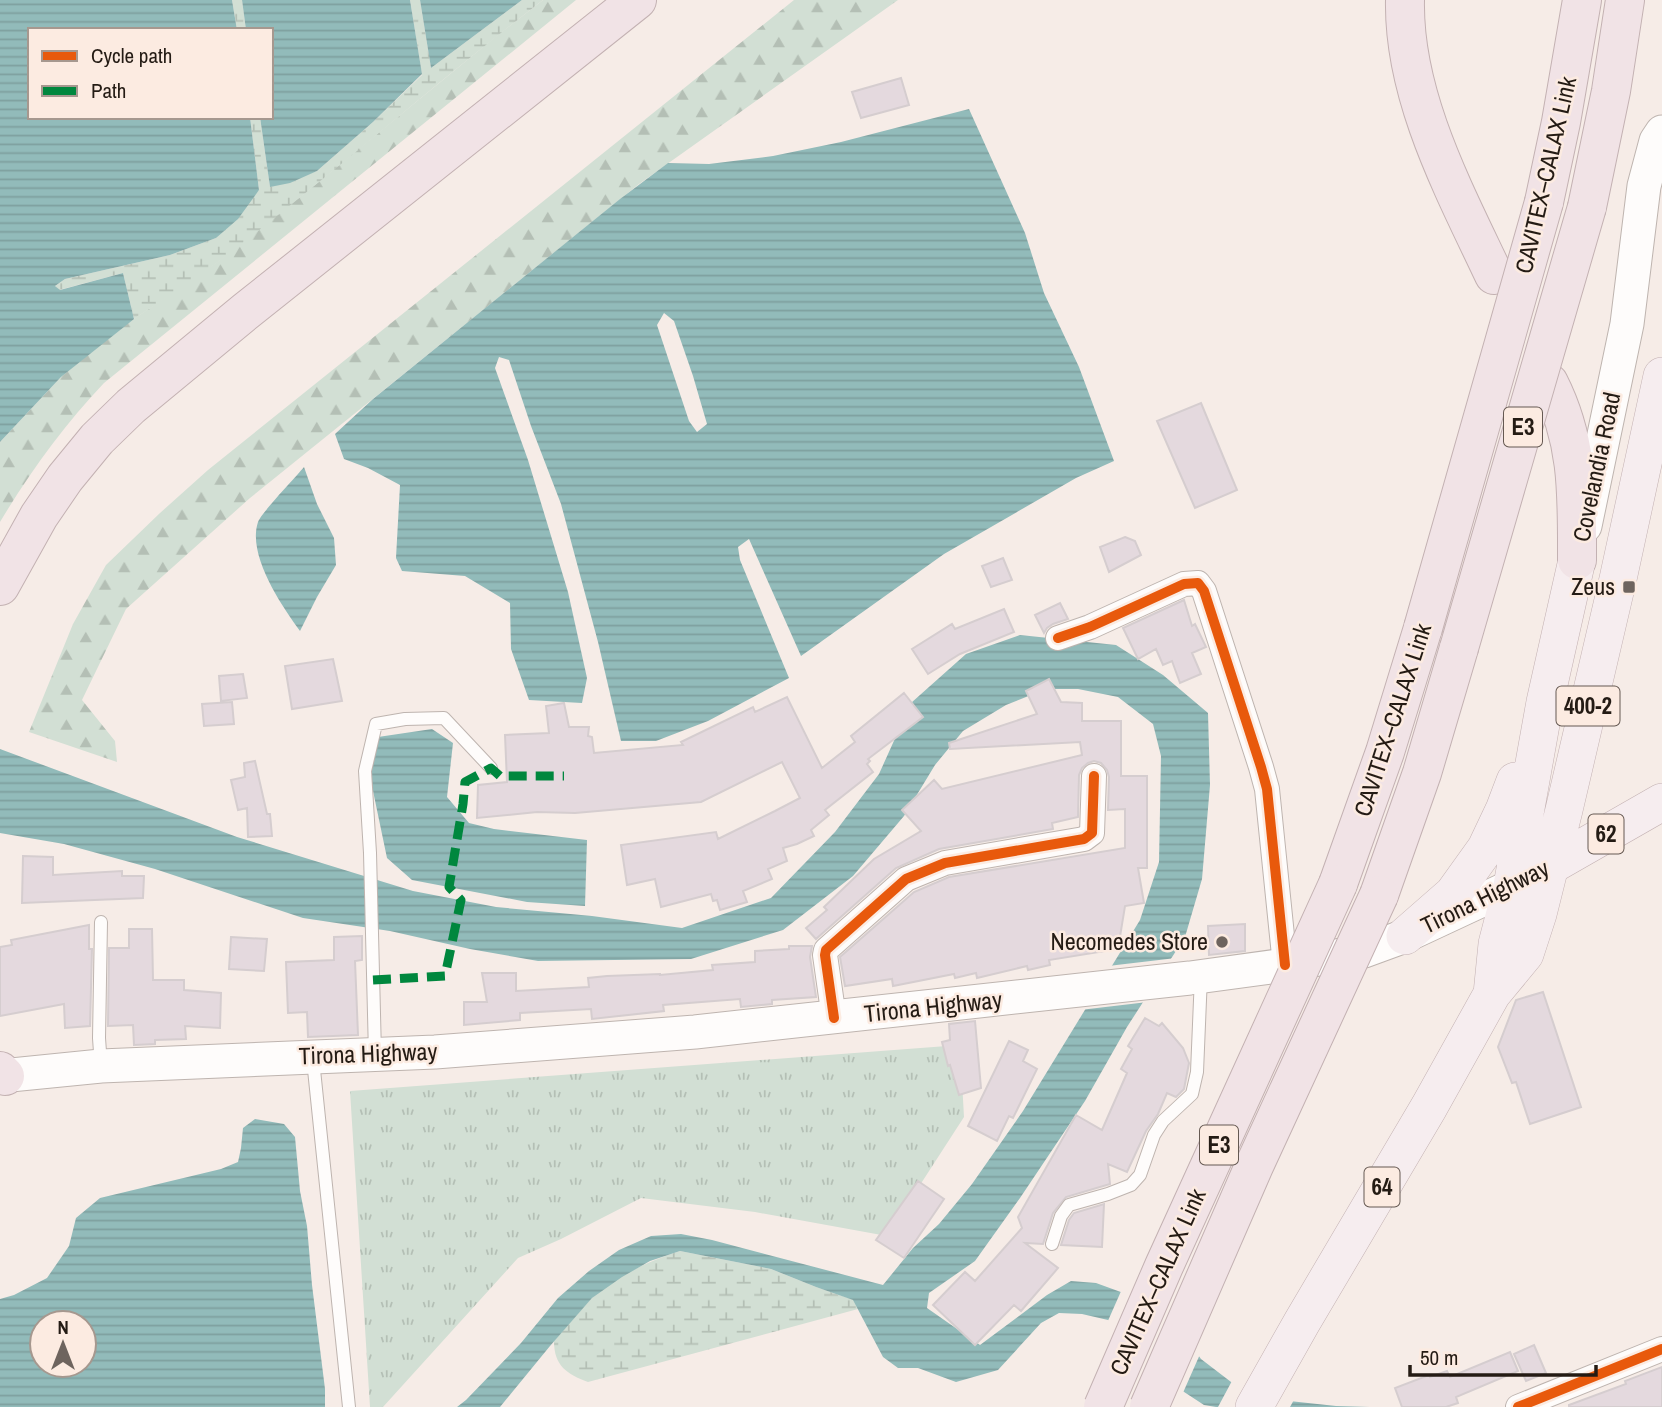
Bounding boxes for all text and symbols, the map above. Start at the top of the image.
legend [28,28,273,119]
text: Cycle path [91,41,172,70]
street label: CAVITEX–CALAX Link [1507,73,1583,276]
text: Path [91,76,126,105]
street label: Covelandia Road [1565,389,1627,544]
road number: E3 [1504,408,1542,446]
place label: Zeus [1571,570,1615,602]
marker: Zeus [1621,579,1637,595]
street label: CAVITEX–CALAX Link [1346,619,1438,820]
road number: 400-2 [1556,686,1620,726]
road number: 62 [1588,814,1624,854]
street label: Tirona Highway [1415,851,1554,941]
place label: Necomedes Store [1050,925,1208,957]
marker: Necomedes Store [1214,934,1230,950]
street label: Tirona Highway [862,983,1004,1029]
street label: Tirona Highway [298,1035,438,1071]
road number: E3 [1200,1126,1238,1164]
road number: 64 [1364,1168,1400,1206]
street label: CAVITEX–CALAX Link [1102,1183,1213,1380]
north arrow [28,1309,98,1379]
text: N [57,1314,69,1340]
scale bar [1410,1334,1596,1378]
text: 50 m [1420,1343,1458,1372]

